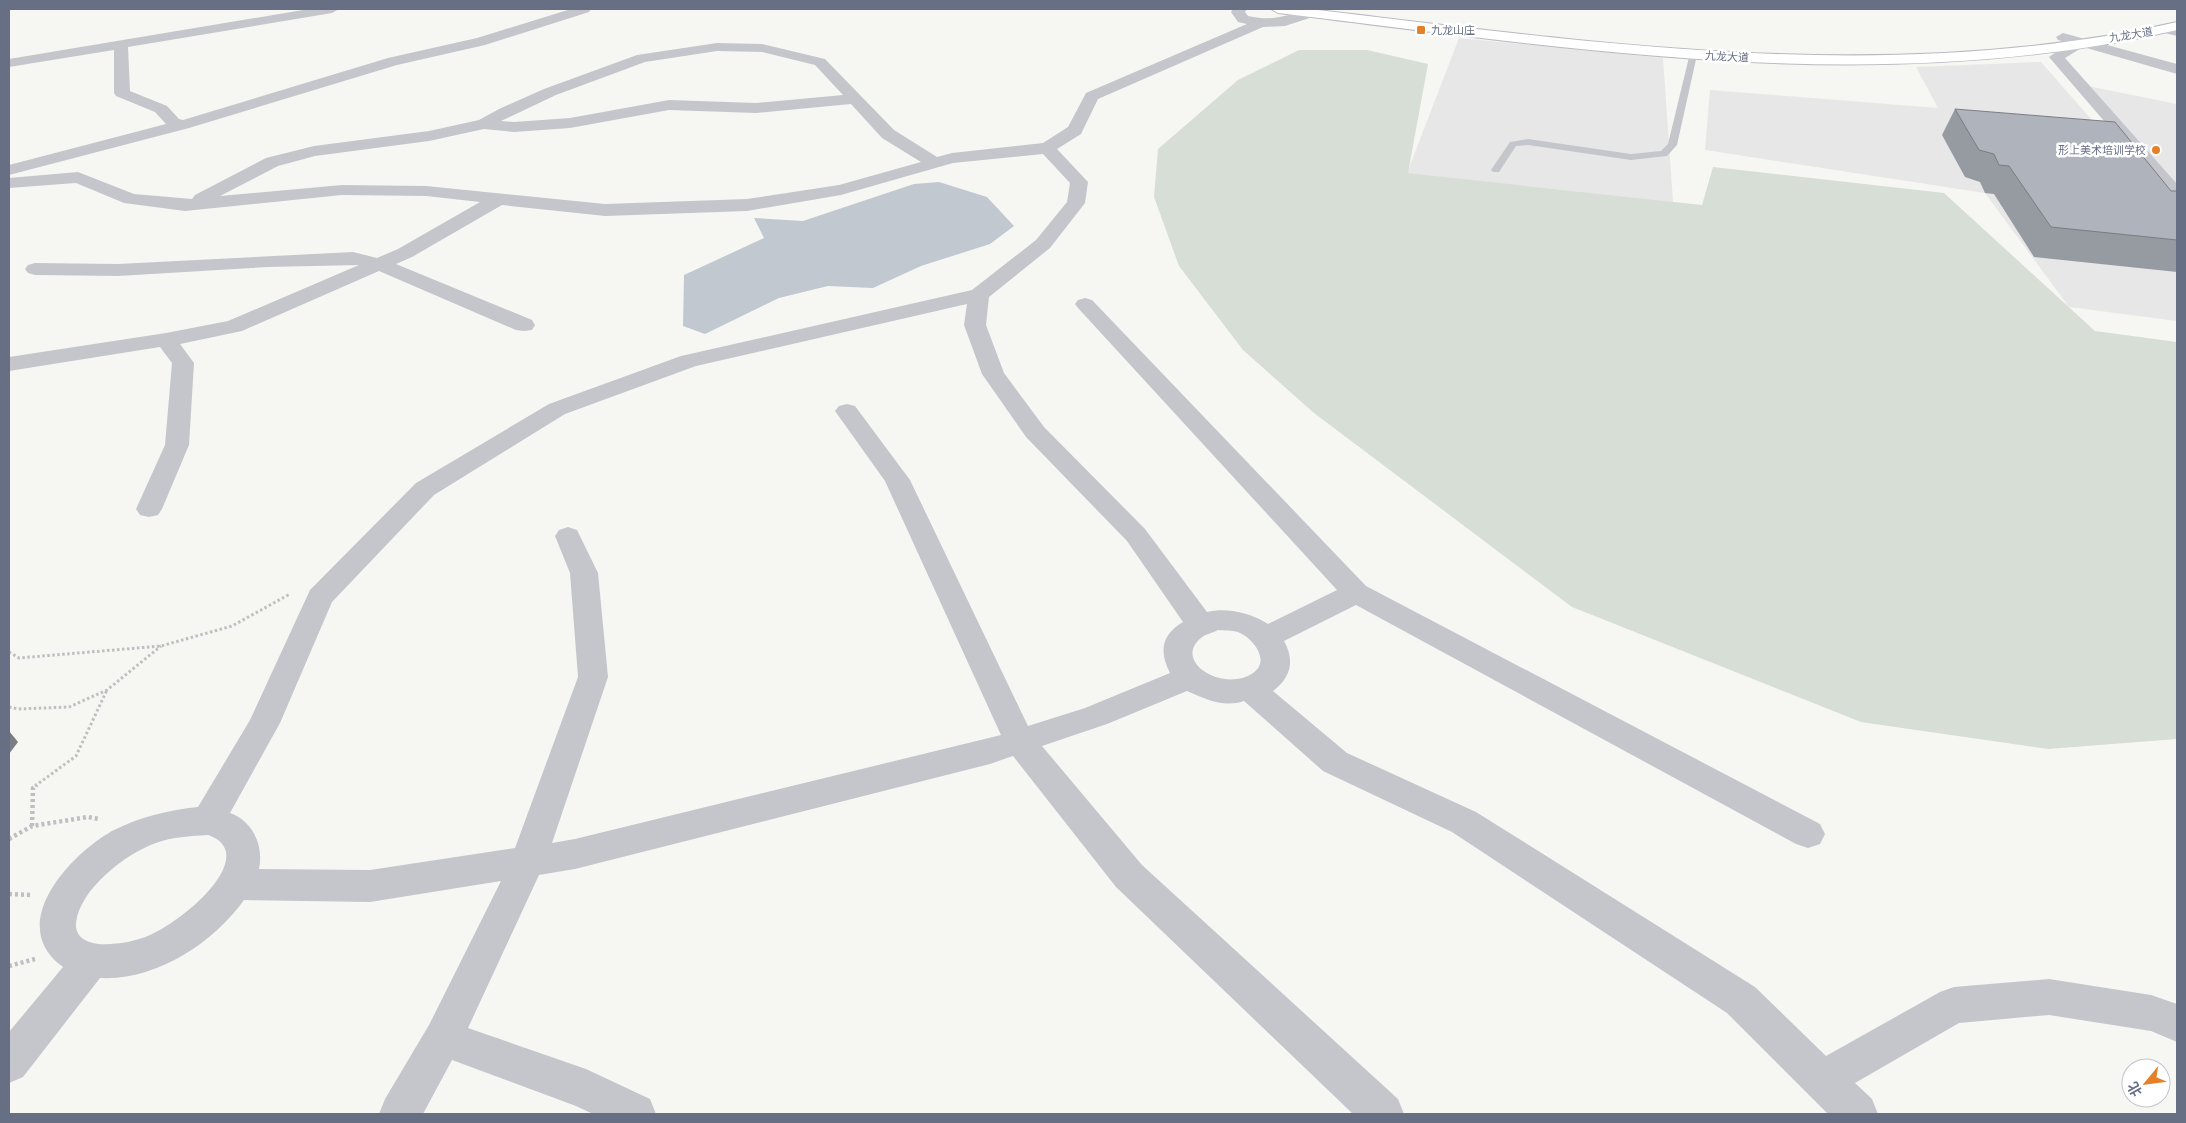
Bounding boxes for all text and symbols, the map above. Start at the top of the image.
marker: 九龙山庄 [1415,24,1427,36]
place label: 九龙山庄 [1431,24,1475,37]
street label: 九龙大道 [2108,25,2154,45]
street label: 九龙大道 [1705,49,1749,65]
place label: 形上美术培训学校 [2058,144,2146,157]
marker: 形上美术培训学校 [2150,144,2162,156]
north arrow [2121,1058,2171,1108]
text: 北 [2124,1079,2145,1099]

